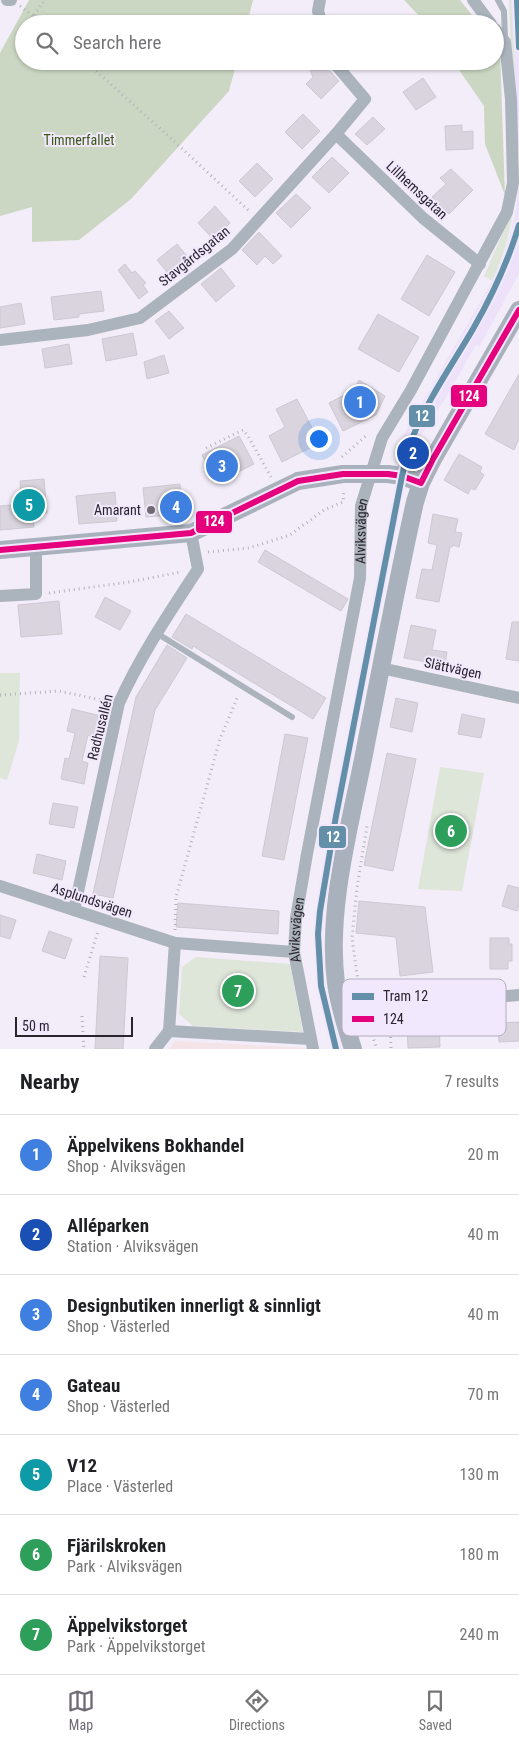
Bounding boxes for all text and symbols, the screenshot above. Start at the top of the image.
search box [15,15,504,70]
icon: search [33,29,61,57]
text: Search here [73,31,161,54]
park label: Timmerfallet [44,132,114,148]
street label: Lillhemsgatan [383,158,451,222]
street label: Stavgårdsgatan [155,223,233,289]
pin: 1 [344,383,376,421]
line badge: 124 [450,384,488,408]
text: 124 [458,388,480,404]
line badge: 12 [408,404,436,428]
text: 12 [415,408,429,424]
your location [306,426,332,452]
pin: 2 [397,434,429,472]
pin: 3 [206,447,238,485]
pin: 5 [13,486,45,524]
pin: 4 [160,488,192,526]
street label: Alviksvägen [352,496,371,564]
place label: Amarant [94,502,141,518]
marker: Amarant [145,504,157,516]
line badge: 124 [195,510,233,534]
text: 124 [203,513,225,529]
street label: Slättvägen [423,654,483,682]
street label: Radhusallén [84,692,116,762]
pin: 6 [435,812,467,850]
line badge: 12 [318,825,347,849]
text: 12 [326,829,340,845]
street label: Asplundsvägen [49,879,135,921]
street label: Alviksvägen [286,896,307,964]
pin: 7 [222,972,254,1010]
legend [342,979,506,1036]
text: Tram 12 [383,988,428,1004]
text: 124 [383,1011,404,1027]
scale bar [15,1014,132,1037]
text: 50 m [22,1018,50,1034]
text: Nearby [20,1070,79,1094]
text: 7 results [444,1072,499,1091]
text: Äppelvikens Bokhandel [67,1134,244,1157]
text: 1 [32,1145,40,1164]
text: 20 m [467,1145,499,1164]
text: Shop · Alviksvägen [67,1157,186,1176]
text: Alléparken [67,1214,149,1237]
text: 2 [32,1225,40,1244]
text: 40 m [467,1225,499,1244]
text: Station · Alviksvägen [67,1237,199,1256]
text: Designbutiken innerligt & sinnligt [67,1294,321,1317]
text: 3 [32,1305,40,1324]
text: 40 m [467,1305,499,1324]
text: Shop · Västerled [67,1317,170,1336]
text: Gateau [67,1374,120,1397]
text: 4 [32,1385,40,1404]
text: 70 m [467,1385,499,1404]
text: Shop · Västerled [67,1397,170,1416]
text: V12 [67,1454,97,1477]
text: 5 [32,1465,40,1484]
text: 130 m [460,1465,499,1484]
text: Place · Västerled [67,1477,173,1496]
text: Fjärilskroken [67,1534,166,1557]
text: 6 [32,1545,40,1564]
text: 180 m [460,1545,499,1564]
text: Park · Alviksvägen [67,1557,182,1576]
text: Äppelvikstorget [67,1614,187,1637]
text: 7 [32,1625,40,1644]
text: 240 m [460,1625,499,1644]
text: Park · Äppelvikstorget [67,1637,205,1656]
tab: Map [67,1687,95,1733]
tab: Directions [229,1687,285,1733]
tab: Saved [419,1687,452,1733]

